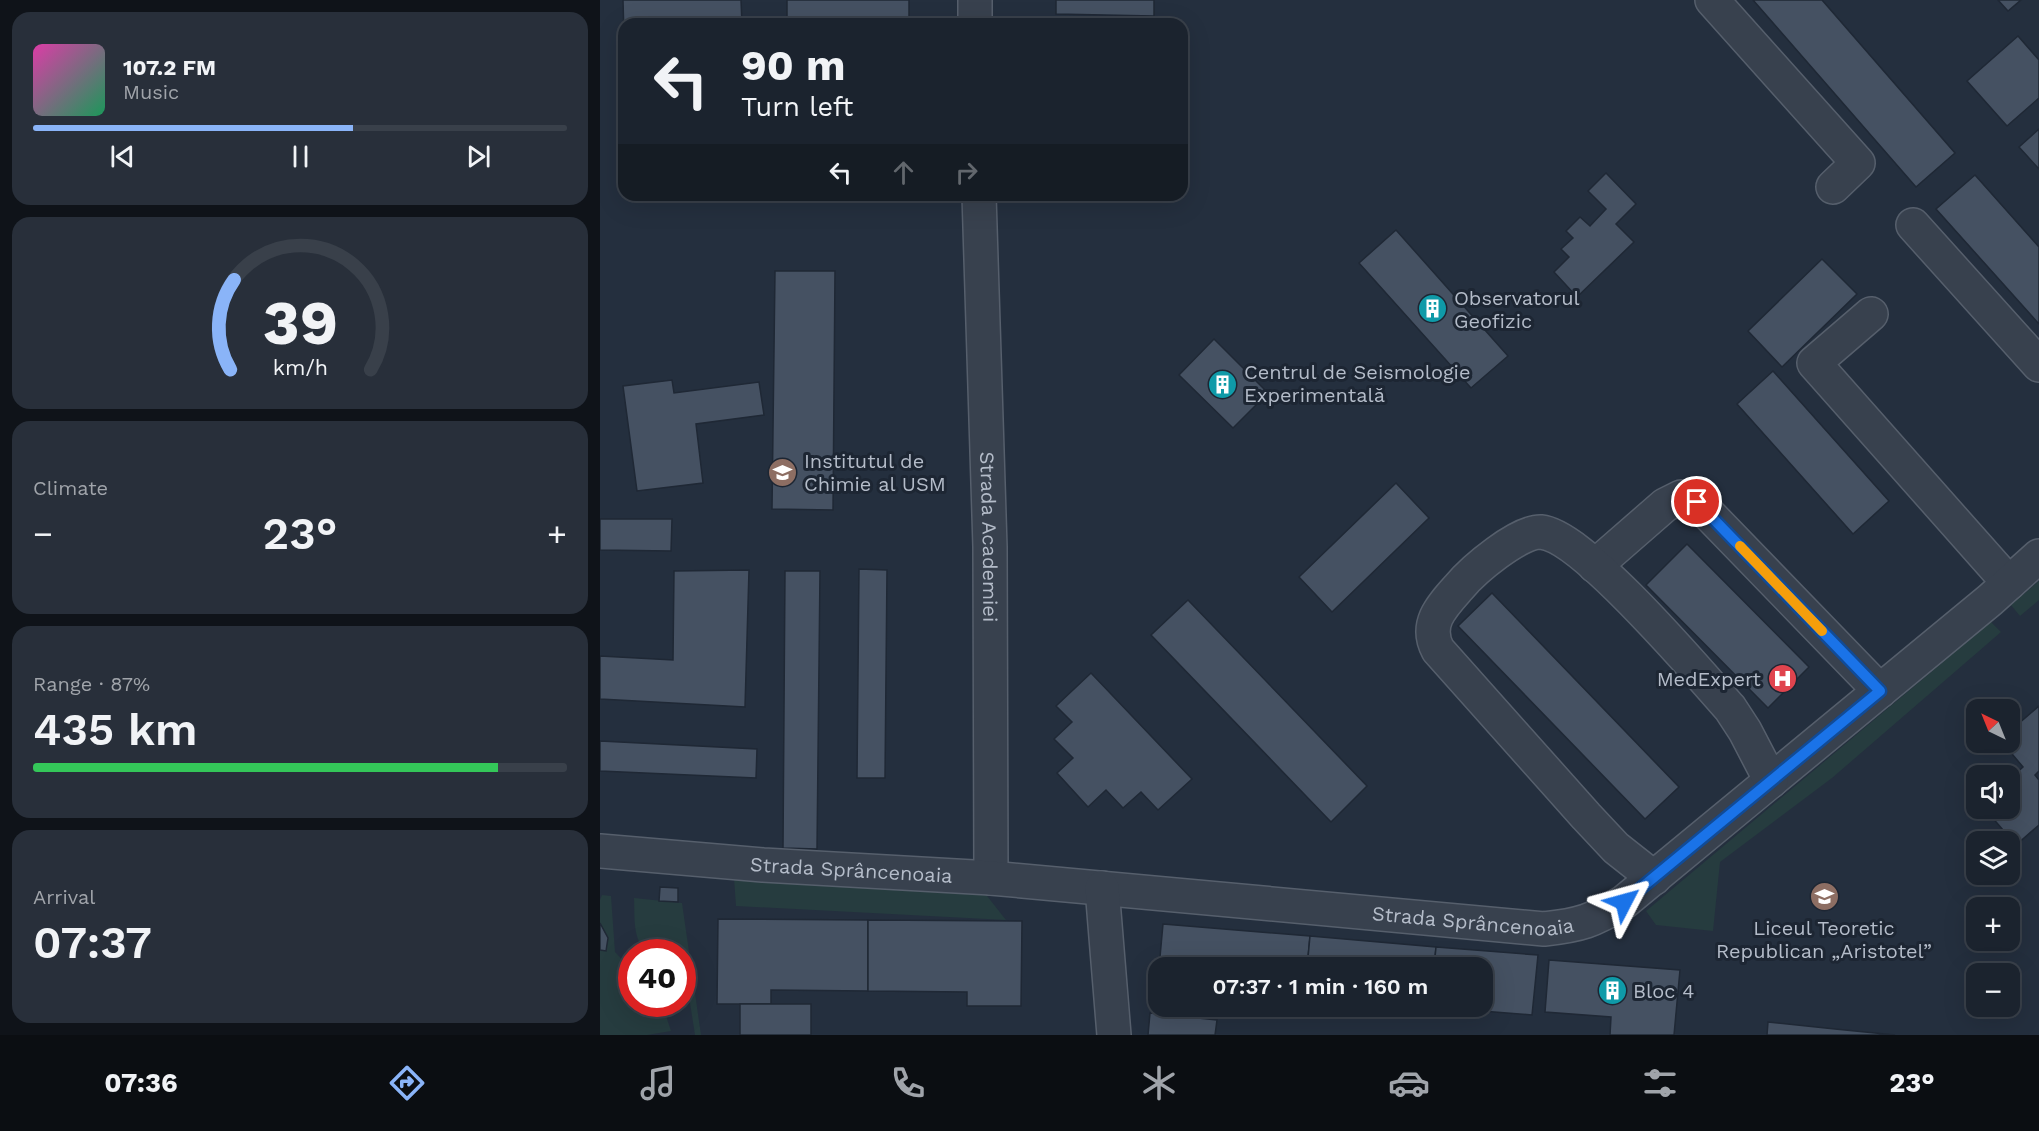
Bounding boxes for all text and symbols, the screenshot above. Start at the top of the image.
text: 90 m [741,41,845,90]
icon: left [642,42,720,120]
text: 107.2 FM [123,55,216,80]
text: Music [123,80,179,104]
text: Turn left [741,91,853,123]
icon: previous [106,140,139,173]
icon: pause [284,140,317,173]
icon: next [462,140,495,173]
icon: left [824,156,857,189]
icon: ahead [887,156,920,189]
icon: right [950,156,983,189]
text: 39 [262,286,338,359]
place label: Observatorul Geofizic [1454,286,1580,333]
building icon: Observatorul Geofizic [1417,293,1449,325]
text: km/h [272,355,328,380]
place label: Centrul de Seismologie Experimentală [1244,360,1470,407]
building icon: Centrul de Seismologie Experimentală [1207,368,1239,400]
place label: Institutul de Chimie al USM [804,449,946,496]
street label: Strada Academiei [975,451,1002,622]
school or university icon: Institutul de Chimie al USM [767,457,799,489]
text: Climate [33,476,108,500]
pin [1671,476,1722,527]
icon: arrive [1680,485,1713,518]
text: 23° [263,507,337,560]
text: − [33,514,53,553]
text: + [547,514,567,553]
hospital icon: MedExpert [1766,663,1798,695]
place label: MedExpert [1657,667,1762,691]
text: Range · 87% [33,672,150,696]
north arrow [1966,699,2020,753]
map controls [1966,699,2020,1017]
text: 435 km [33,703,198,756]
button: sound [1966,765,2020,819]
button: layers [1966,831,2020,885]
street label: Strada Sprâncenoaia [749,852,953,888]
position arrow [1592,870,1656,934]
school or university icon: Liceul Teoretic Republican „Aristotel” [1808,881,1840,913]
text: Arrival [33,885,95,909]
button: + [1966,897,2020,951]
street label: Strada Sprâncenoaia [1371,901,1576,941]
text: 07:37 [33,916,152,969]
place label: Liceul Teoretic Republican „Aristotel” [1716,916,1932,963]
speed limit sign: 40 [618,939,696,1017]
button: − [1966,963,2020,1017]
text: 07:37 · 1 min · 160 m [1213,974,1428,999]
building icon: Bloc 4 [1596,975,1628,1007]
place label: Bloc 4 [1633,979,1694,1003]
icon: directions [386,1062,428,1104]
icon: music [637,1062,679,1104]
icon: phone [887,1062,929,1104]
icon: climate [1138,1062,1180,1104]
icon: car [1388,1062,1430,1104]
icon: filters [1639,1062,1681,1104]
text: 07:36 [104,1067,178,1099]
text: 23° [1889,1067,1935,1099]

